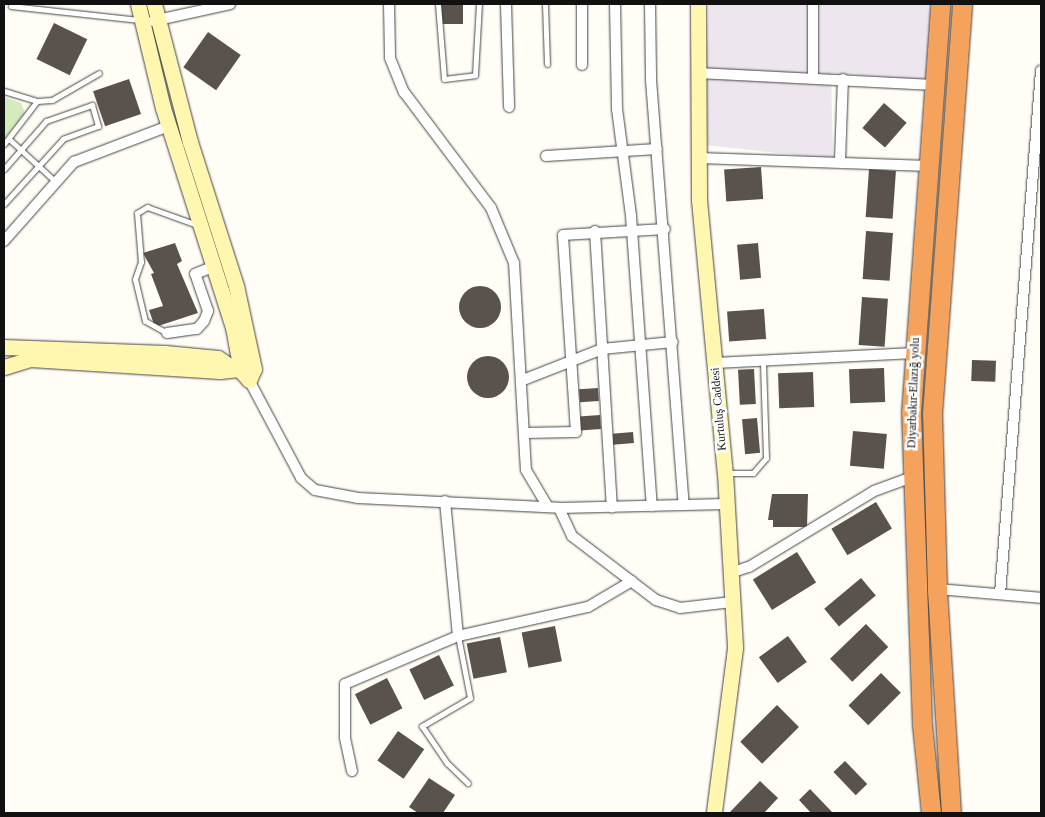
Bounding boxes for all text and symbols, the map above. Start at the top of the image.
street label: Diyarbakır-Elazığ yolu [905,337,923,449]
street label: Kurtuluş Caddesi [708,367,730,451]

